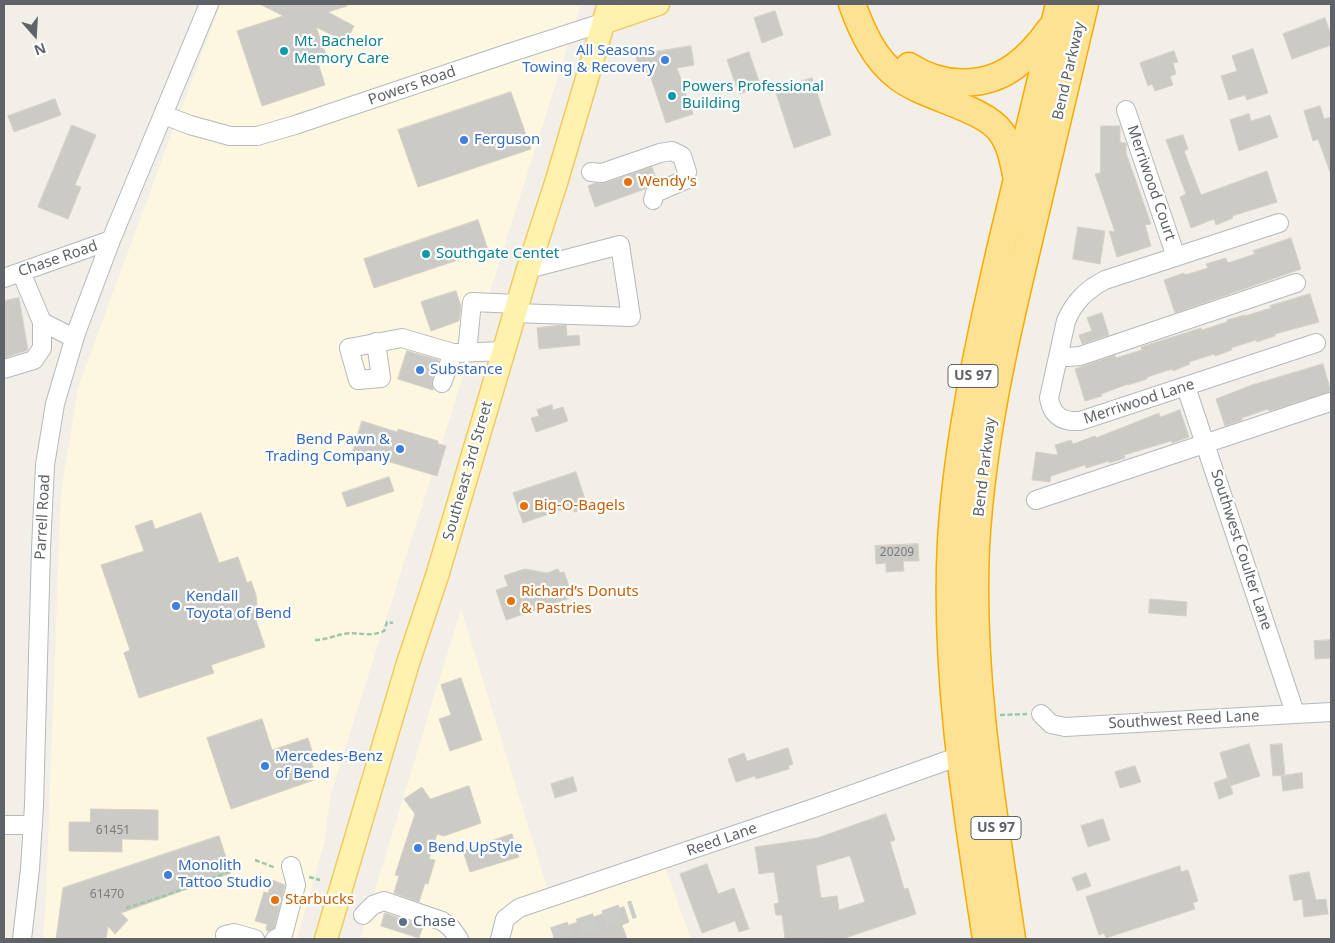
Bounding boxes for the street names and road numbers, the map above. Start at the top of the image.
street label: Bend Parkway [1049,20,1089,122]
street label: Powers Road [366,63,458,109]
street label: Merriwood Court [1123,123,1179,243]
street label: Chase Road [16,237,100,281]
road number: US 97 [948,364,998,388]
street label: Merriwood Lane [1081,376,1197,428]
street label: Southeast 3rd Street [439,399,497,543]
street label: Bend Parkway [970,416,1000,518]
street label: Southwest Coulter Lane [1207,467,1275,633]
street label: Parrell Road [32,474,54,560]
street label: Southwest Reed Lane [1108,707,1260,733]
road number: US 97 [971,816,1021,840]
street label: Reed Lane [684,820,760,860]

